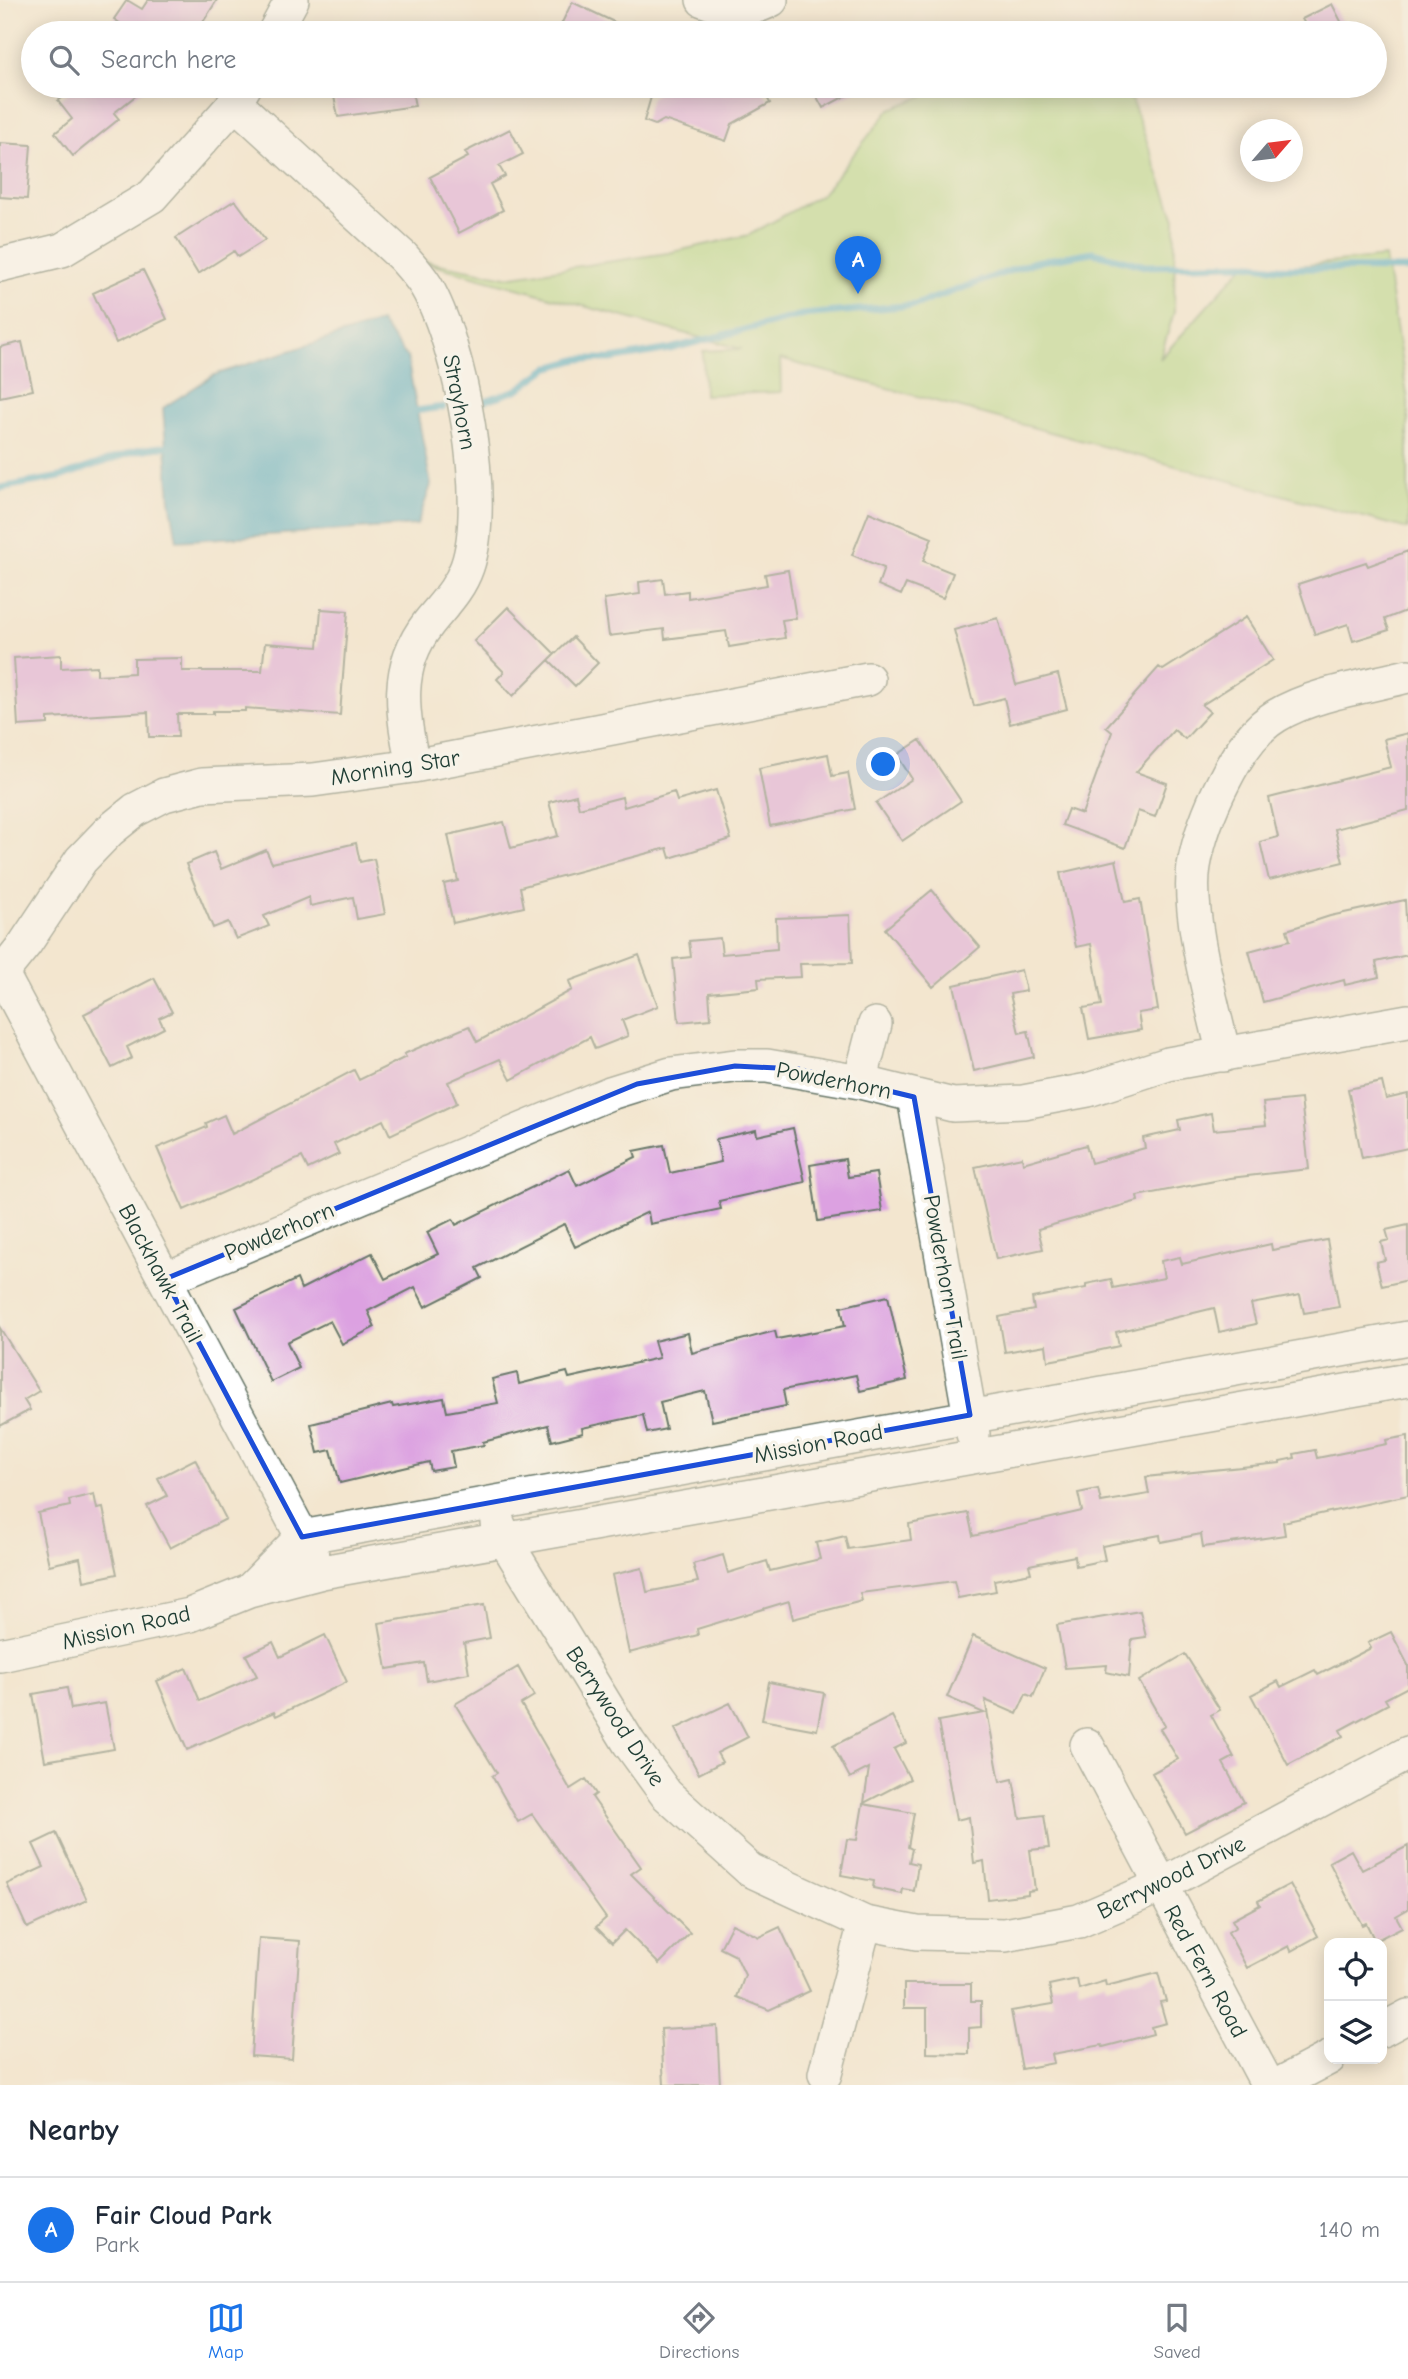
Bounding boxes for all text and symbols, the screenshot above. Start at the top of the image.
search box [21,21,1387,98]
icon: search [45,41,83,79]
text: Search here [101,45,236,75]
north arrow [1240,119,1303,182]
pin: A [835,236,881,294]
street label: Strayhorn [437,352,482,452]
street label: Morning Star [328,744,463,791]
your location [866,747,900,781]
street label: Powderhorn [774,1056,894,1105]
street label: Powderhorn Trail [918,1193,973,1362]
street label: Powderhorn [220,1196,338,1267]
street label: Blackhawk Trail [113,1199,208,1347]
street label: Mission Road [751,1418,885,1469]
street label: Mission Road [59,1600,193,1655]
street label: Berrywood Drive [560,1641,671,1791]
street label: Berrywood Drive [1093,1830,1250,1925]
street label: Red Fern Road [1158,1900,1253,2042]
map controls [1324,1938,1387,2064]
button: locate [1324,1938,1387,2001]
button: layers [1324,2001,1387,2064]
text: Nearby [28,2113,119,2148]
text: Fair Cloud Park [95,2201,272,2231]
text: A [45,2216,57,2243]
text: 140 m [1319,2216,1380,2243]
text: Park [95,2231,139,2258]
tab: Map [207,2299,245,2363]
tab: Directions [659,2299,739,2363]
tab: Saved [1154,2299,1201,2363]

